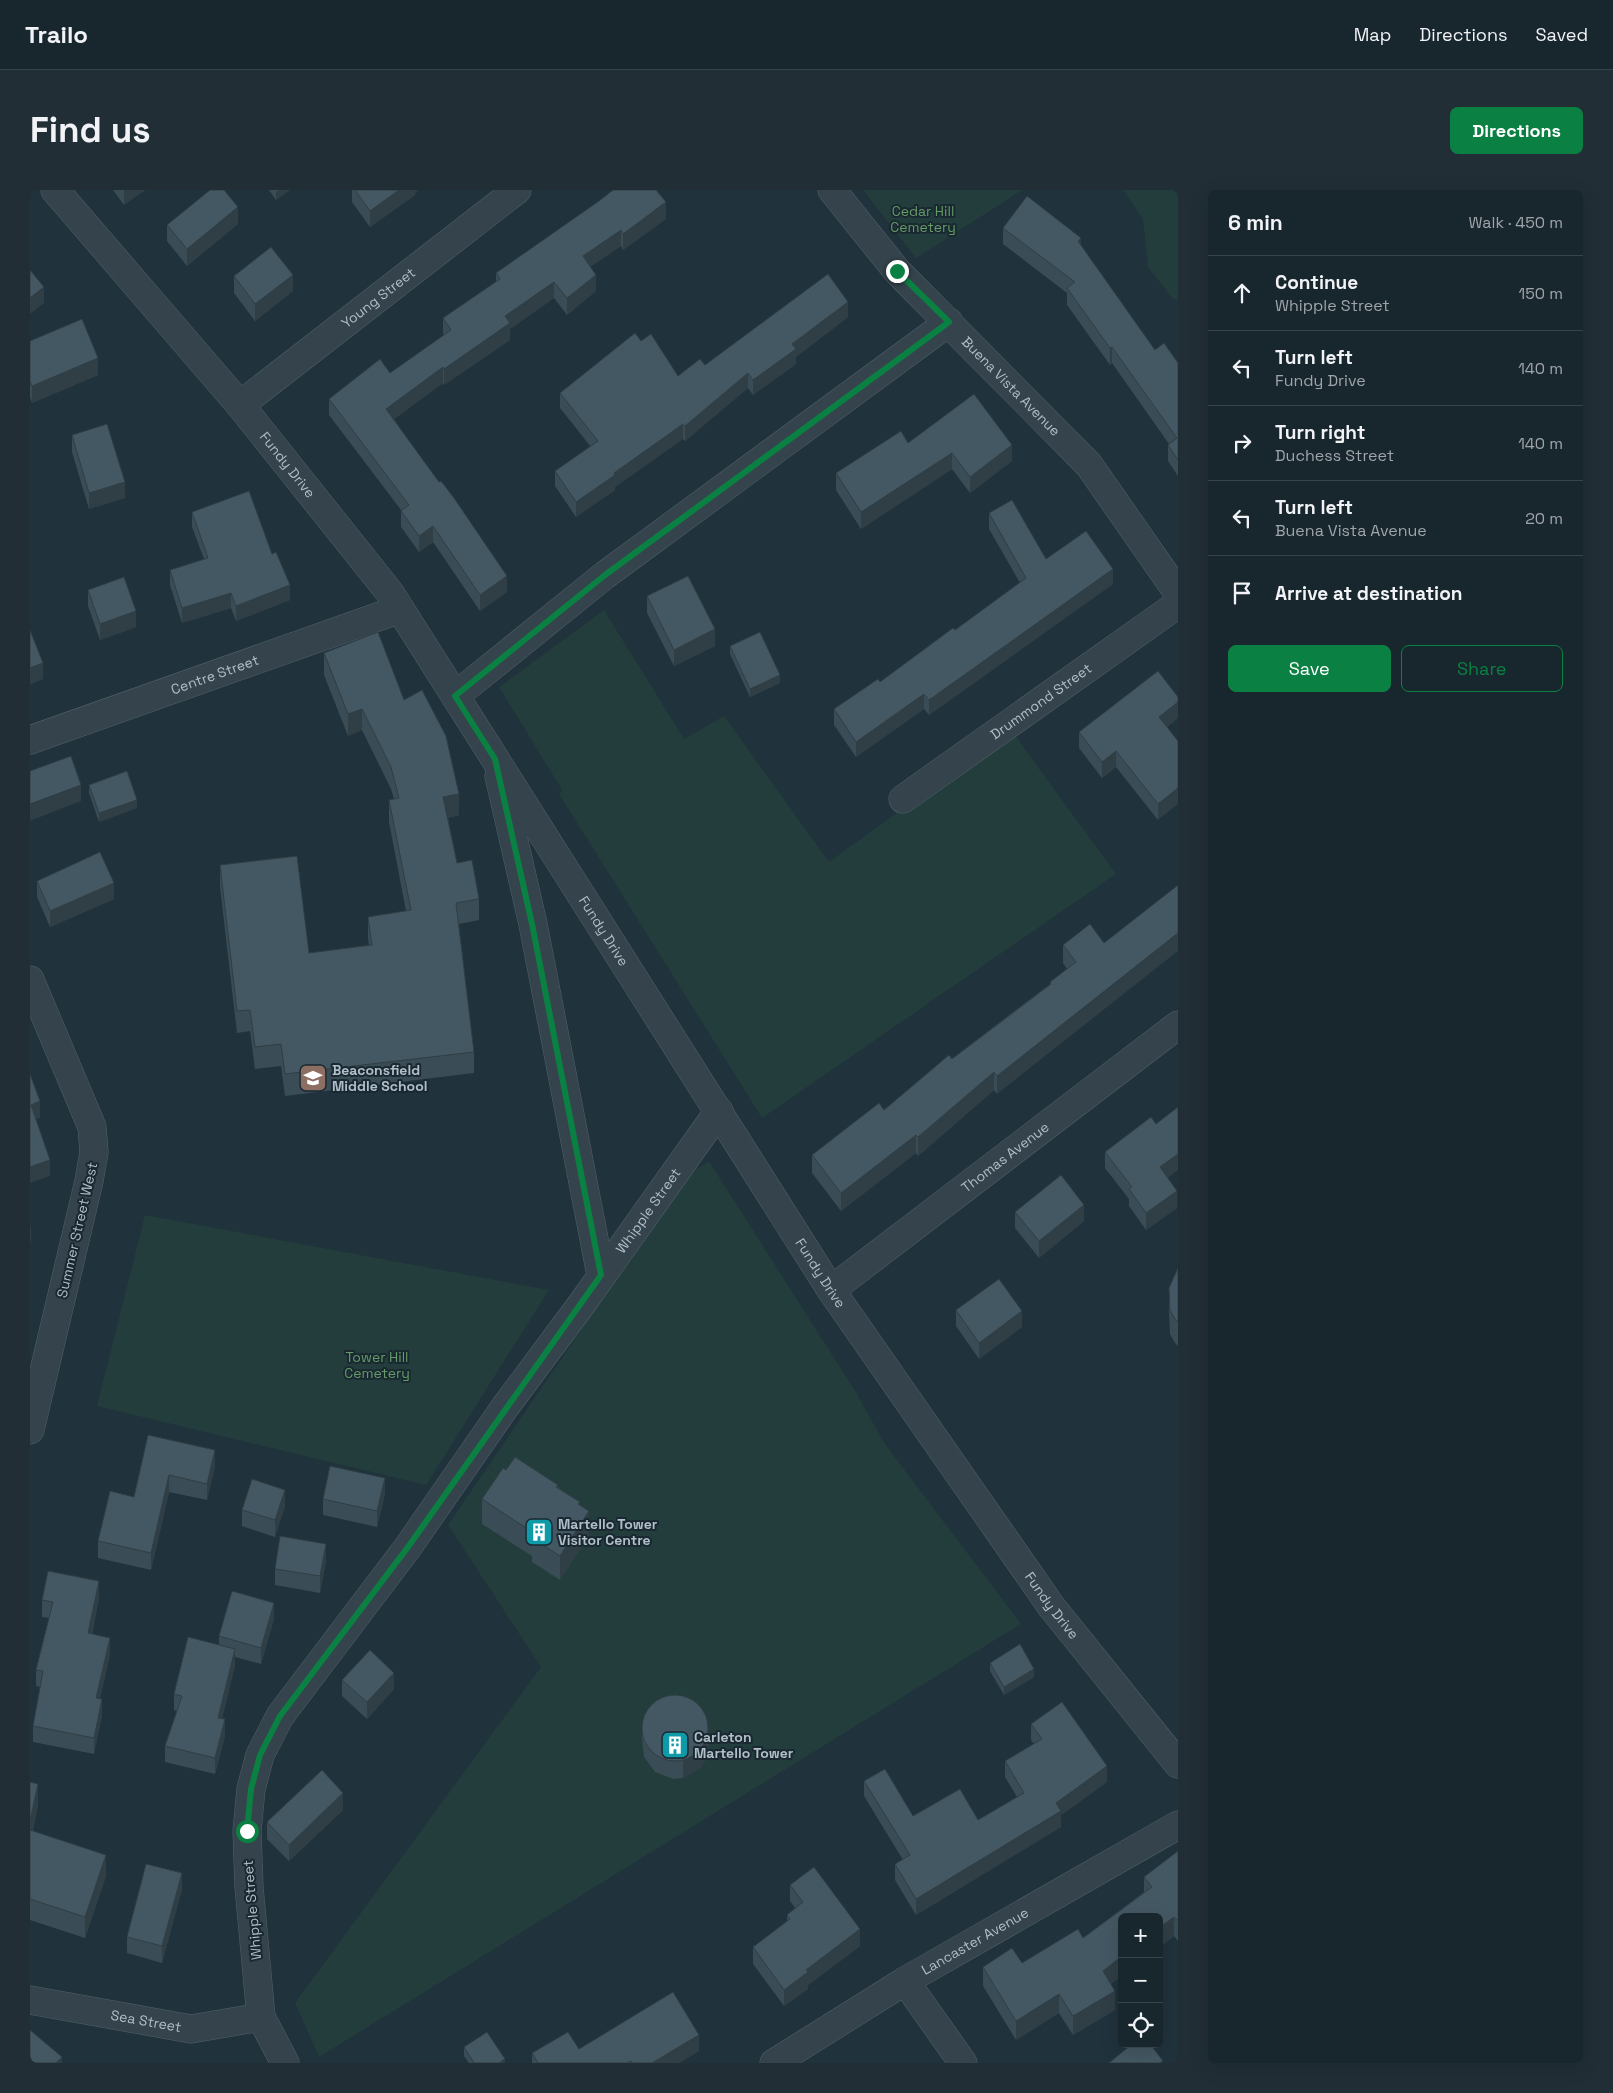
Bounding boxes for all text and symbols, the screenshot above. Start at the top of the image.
text: Trailo [25,19,88,50]
text: Map [1354,23,1391,46]
text: Directions [1419,23,1508,46]
text: Saved [1536,23,1588,46]
button: Directions [1450,107,1583,154]
text: Find us [30,108,151,152]
park label: Cedar Hill Cemetery [890,202,956,236]
text: 6 min [1228,209,1283,236]
text: Walk · 450 m [1469,212,1563,233]
route end [886,260,909,283]
street label: Young Street [338,263,419,332]
text: Continue [1275,270,1358,295]
icon: ahead [1228,279,1256,307]
text: 150 m [1519,283,1563,304]
text: Whipple Street [1275,295,1390,316]
street label: Buena Vista Avenue [958,333,1064,440]
text: Turn left [1275,345,1353,370]
icon: left [1228,354,1256,382]
text: 140 m [1518,358,1563,379]
text: Fundy Drive [1275,370,1366,391]
text: Turn right [1275,420,1365,445]
street label: Fundy Drive [256,428,319,501]
icon: right [1228,429,1256,457]
text: 140 m [1518,433,1563,454]
text: Duchess Street [1275,445,1394,466]
text: Turn left [1275,495,1353,520]
icon: left [1228,504,1256,532]
text: 20 m [1525,508,1563,529]
text: Buena Vista Avenue [1275,520,1427,541]
icon: arrive [1228,579,1256,607]
text: Arrive at destination [1275,581,1463,606]
button: Save [1228,645,1391,692]
button: Share [1401,645,1563,692]
street label: Centre Street [168,651,261,698]
street label: Drummond Street [987,659,1095,743]
street label: Fundy Drive [575,892,633,969]
place label: Beaconsfield Middle School [332,1061,427,1095]
school or university icon: Beaconsfield Middle School [298,1063,328,1093]
street label: Thomas Avenue [958,1118,1053,1196]
street label: Summer Street West [53,1160,101,1300]
street label: Whipple Street [612,1164,685,1257]
street label: Fundy Drive [791,1235,850,1311]
park label: Tower Hill Cemetery [344,1348,410,1382]
place label: Martello Tower Visitor Centre [558,1515,658,1549]
building icon: Martello Tower Visitor Centre [524,1517,554,1547]
street label: Fundy Drive [1021,1568,1083,1643]
place label: Carleton Martello Tower [694,1728,794,1762]
building icon: Carleton Martello Tower [660,1730,690,1760]
route start [236,1820,259,1843]
street label: Whipple Street [239,1859,265,1961]
street label: Lancaster Avenue [918,1903,1032,1979]
map controls [1118,1913,1163,2048]
button: + [1118,1913,1163,1958]
button: − [1118,1958,1163,2003]
button: locate [1118,2003,1163,2048]
street label: Sea Street [109,2006,183,2036]

